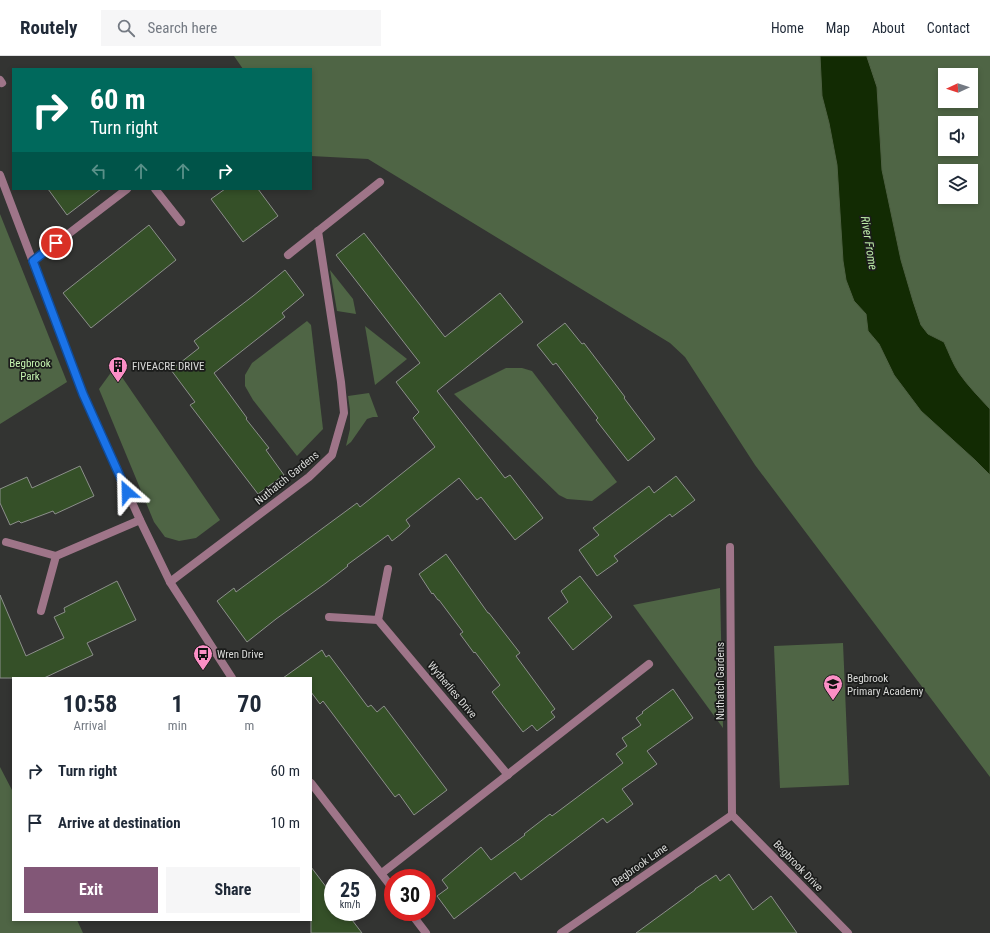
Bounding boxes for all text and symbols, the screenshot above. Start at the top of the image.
search box [101,10,381,46]
text: Routely [20,16,77,39]
icon: search [115,17,137,39]
text: Search here [147,19,217,37]
text: Home [771,20,804,36]
text: Map [826,20,850,36]
text: About [872,20,905,36]
text: Contact [927,20,970,36]
north arrow [938,68,978,108]
map controls [938,68,978,204]
text: 60 m [90,83,146,116]
icon: right [24,84,76,136]
button: sound [938,116,978,156]
text: Turn right [90,117,158,138]
icon: left [88,160,110,182]
icon: ahead [130,160,152,182]
icon: ahead [172,160,194,182]
icon: right [214,160,236,182]
button: layers [938,164,978,204]
water label: River Frome [858,215,880,272]
pin [39,226,73,260]
icon: arrive [45,232,67,254]
building icon: FIVEACRE DRIVE [107,355,129,383]
park label: Begbrook Park [9,357,51,383]
place label: FIVEACRE DRIVE [132,360,205,373]
street label: Nuthatch Gardens [253,448,321,508]
position arrow [106,471,148,513]
street label: Nuthatch Gardens [714,642,727,720]
bus stop icon: Wren Drive [192,643,214,671]
place label: Wren Drive [217,648,263,661]
street label: Wytherlies Drive [425,659,479,721]
place label: Begbrook Primary Academy [847,672,924,698]
school or university icon: Begbrook Primary Academy [822,673,844,701]
text: 10:58 [62,690,117,718]
text: 1 [171,690,183,718]
text: 70 [237,690,262,718]
text: Arrival [73,718,106,733]
text: min [168,718,187,733]
text: m [245,718,254,733]
icon: right [24,760,46,782]
text: Turn right [58,762,117,780]
text: 60 m [270,762,300,780]
icon: arrive [24,812,46,834]
text: Arrive at destination [58,814,181,832]
text: 10 m [270,814,300,832]
street label: Begbrook Drive [770,838,826,894]
street label: Begbrook Lane [610,841,670,889]
button: Exit [24,867,158,913]
button: Share [166,867,300,913]
speed limit sign: 30 [384,869,436,921]
text: 25 [340,878,360,902]
text: km/h [340,899,360,910]

